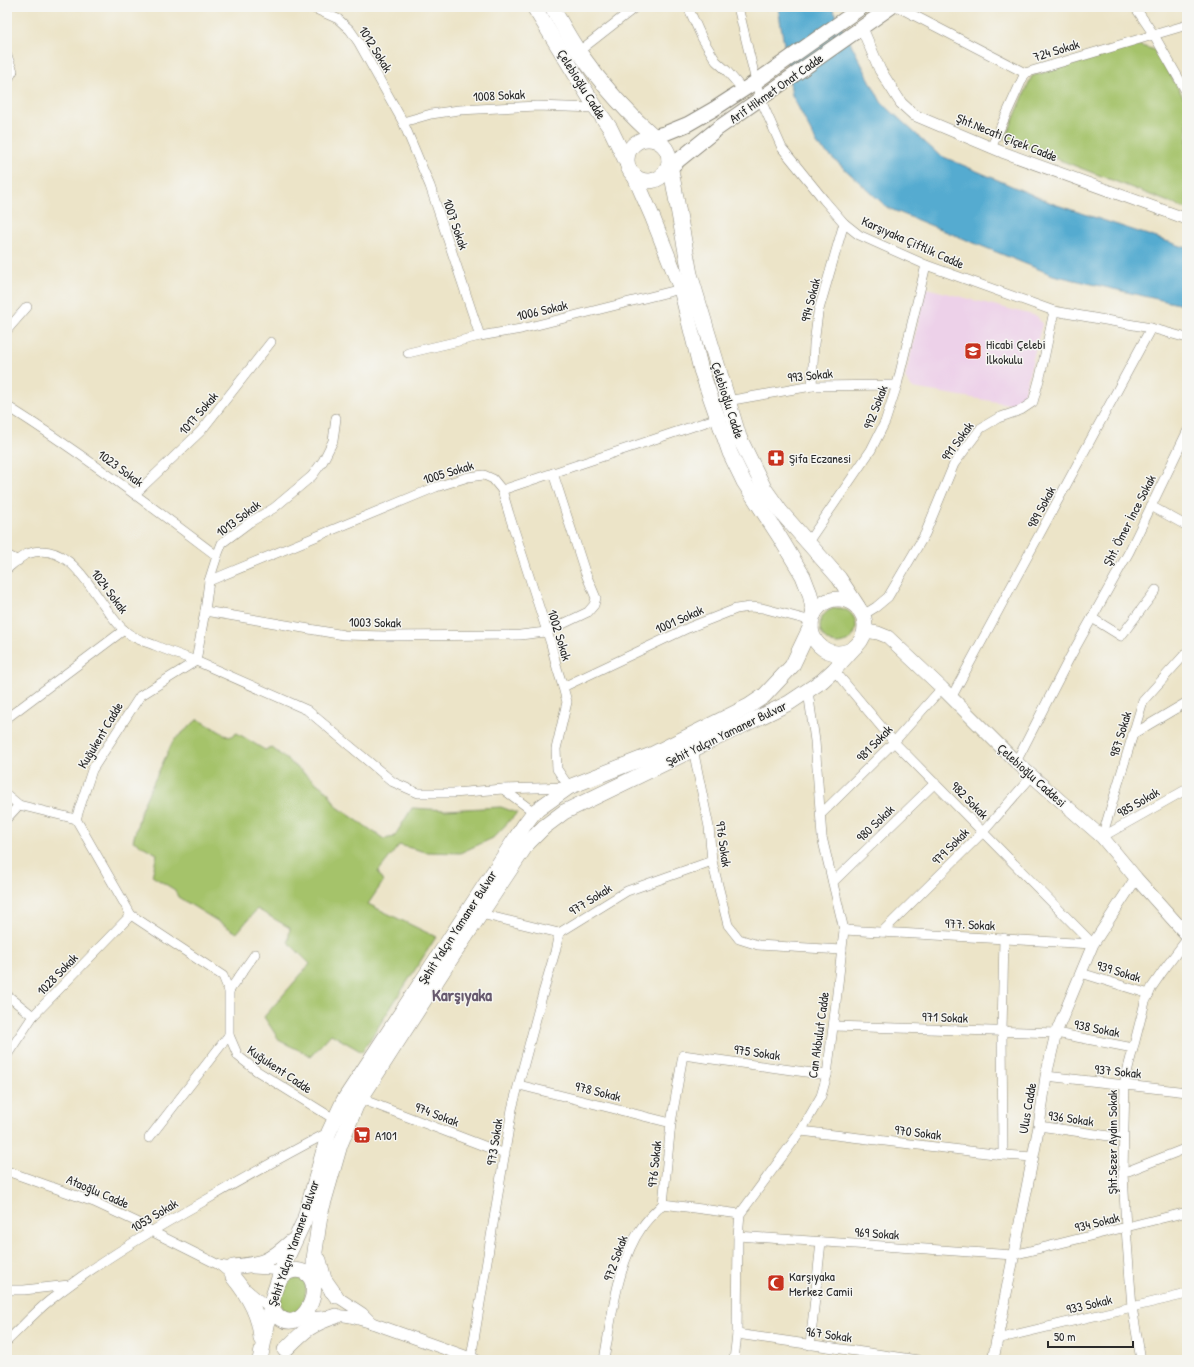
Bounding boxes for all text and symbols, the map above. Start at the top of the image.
street label: 1012 Sokak [355,22,398,76]
street label: 724 Sokak [1031,34,1082,66]
street label: Çelebioğlu Cadde [553,46,611,122]
street label: Arif Hikmet Onat Cadde [725,49,827,127]
street label: 1008 Sokak [473,85,526,105]
street label: Şht.Necati Çiçek Cadde [954,109,1060,165]
street label: 1007 Sokak [439,196,473,253]
street label: Karşıyaka Çiftlik Cadde [859,211,967,273]
street label: 994 Sokak [796,276,824,324]
street label: 1006 Sokak [515,295,570,325]
place label: Hicabi Çelebi İlkokulu [986,335,1046,368]
school or university icon: Hicabi Çelebi İlkokulu [963,341,983,361]
street label: Çelebioğlu Cadde [707,359,749,441]
street label: 993 Sokak [786,364,834,386]
street label: 992 Sokak [858,382,892,432]
street label: 1017 Sokak [174,387,222,438]
street label: 991 Sokak [937,417,978,464]
street label: 1023 Sokak [94,445,148,491]
pharmacy icon: Şifa Eczanesi [766,448,786,468]
place label: Şifa Eczanesi [789,449,851,467]
street label: 1005 Sokak [421,456,476,488]
street label: Şht. Ömer İnce Sokak [1098,471,1160,569]
street label: 989 Sokak [1022,482,1060,531]
street label: 1013 Sokak [212,495,264,541]
street label: 1024 Sokak [87,565,133,617]
street label: 1001 Sokak [652,600,707,638]
street label: 1002 Sokak [544,607,576,663]
street label: 1003 Sokak [349,613,402,631]
street label: Şehit Yalçın Yamaner Bulvar [663,696,789,770]
street label: Kuğukent Cadde [73,698,127,772]
street label: 987 Sokak [1105,708,1136,759]
street label: 981 Sokak [852,720,897,766]
street label: Çelebioğlu Caddesi [994,739,1070,811]
street label: 982 Sokak [947,777,993,823]
street label: 985 Sokak [1114,782,1163,821]
street label: 980 Sokak [852,800,898,846]
street label: 976 Sokak [712,820,736,869]
street label: 979 Sokak [927,823,973,869]
street label: Şehit Yalçın Yamaner Bulvar [413,867,501,987]
street label: 977 Sokak [565,878,616,919]
street label: 977. Sokak [944,914,996,934]
street label: 1028 Sokak [32,948,82,999]
street label: 939 Sokak [1095,956,1144,986]
district label: Karşıyaka [432,983,492,1007]
street label: Can Akbulut Cadde [803,991,833,1079]
street label: 971 Sokak [922,1007,969,1027]
street label: 938 Sokak [1073,1015,1122,1041]
street label: 975 Sokak [733,1040,782,1064]
street label: Kuğukent Cadde [244,1041,316,1097]
street label: 937 Sokak [1094,1060,1143,1082]
street label: 978 Sokak [573,1077,624,1106]
street label: Ulus Cadde [1014,1081,1040,1135]
street label: Şht.Sezer Aydın Sokak [1103,1089,1121,1194]
street label: 974 Sokak [412,1097,462,1131]
street label: 936 Sokak [1047,1106,1096,1130]
street label: 973 Sokak [481,1117,507,1167]
street label: 970 Sokak [894,1120,943,1144]
supermarket icon: A101 [352,1125,372,1145]
place label: A101 [375,1126,397,1144]
street label: 976 Sokak [643,1139,665,1188]
street label: Ataoğlu Cadde [64,1170,132,1212]
street label: Şehit Yalçın Yamaner Bulvar [263,1177,323,1309]
street label: 1053 Sokak [127,1194,181,1236]
street label: 934 Sokak [1073,1208,1122,1236]
street label: 969 Sokak [854,1222,901,1244]
street label: 972 Sokak [598,1232,632,1283]
place label: Karşıyaka Merkez Camii [789,1267,853,1300]
mosque icon: Karşıyaka Merkez Camii [766,1273,786,1293]
street label: 933 Sokak [1064,1290,1114,1318]
street label: 967 Sokak [805,1322,854,1346]
scale bar [1048,1323,1133,1349]
text: 50 m [1054,1328,1075,1345]

